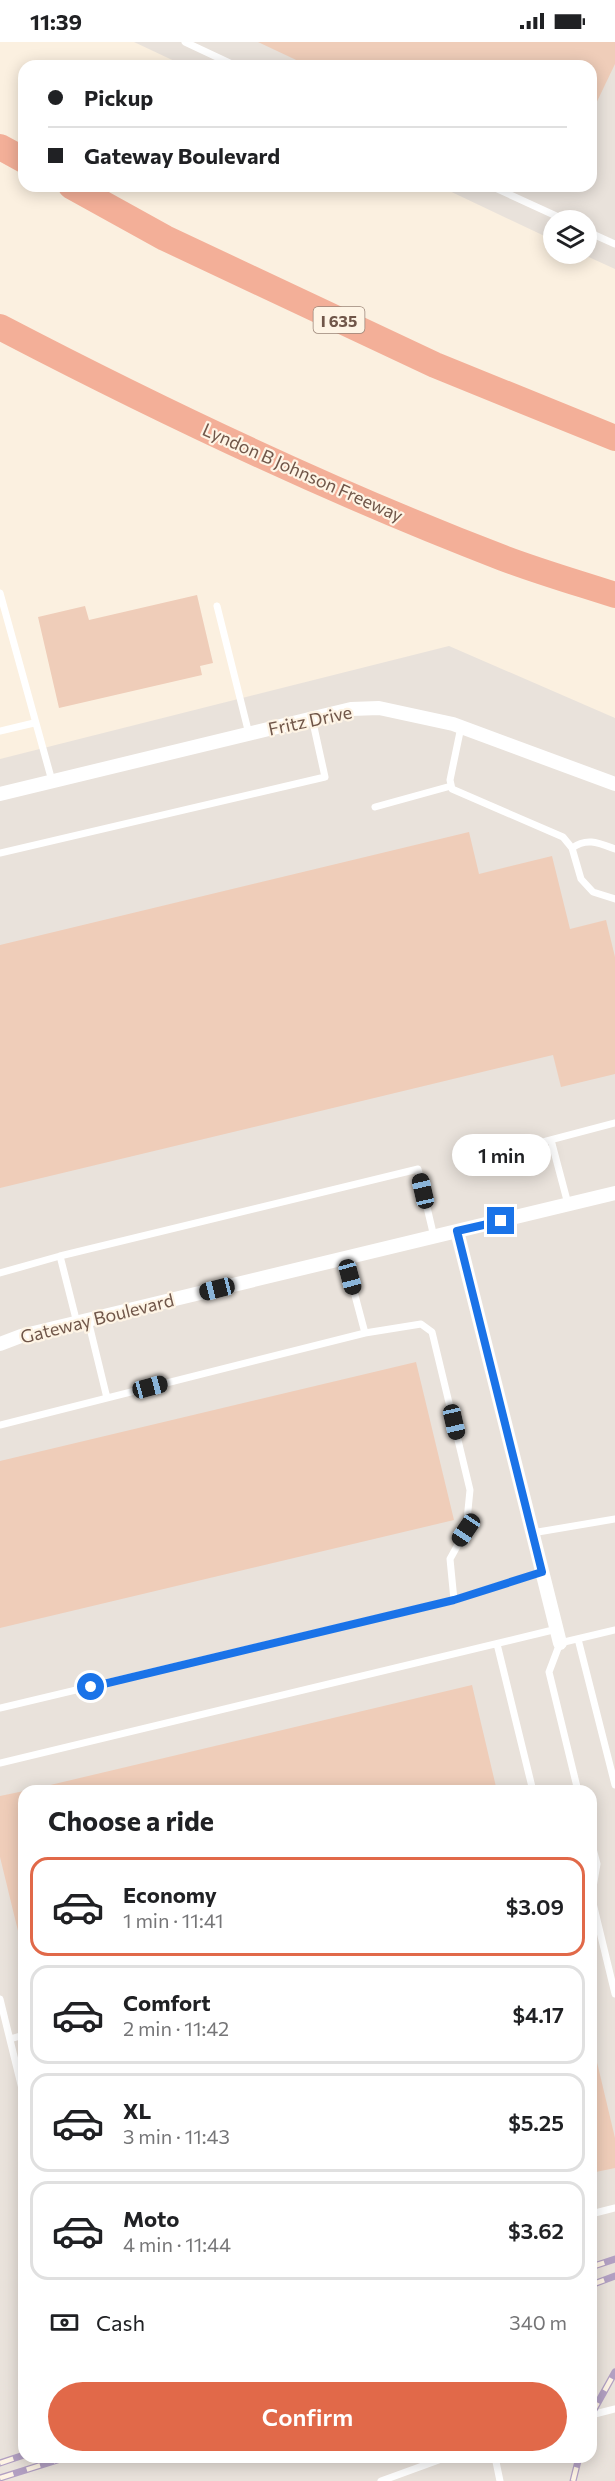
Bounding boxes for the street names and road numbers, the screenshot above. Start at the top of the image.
road number: I 635 [314,307,364,333]
street label: Lyndon B Johnson Freeway [199,418,407,526]
street label: Fritz Drive [266,700,354,740]
street label: Gateway Boulevard [18,1288,176,1348]

